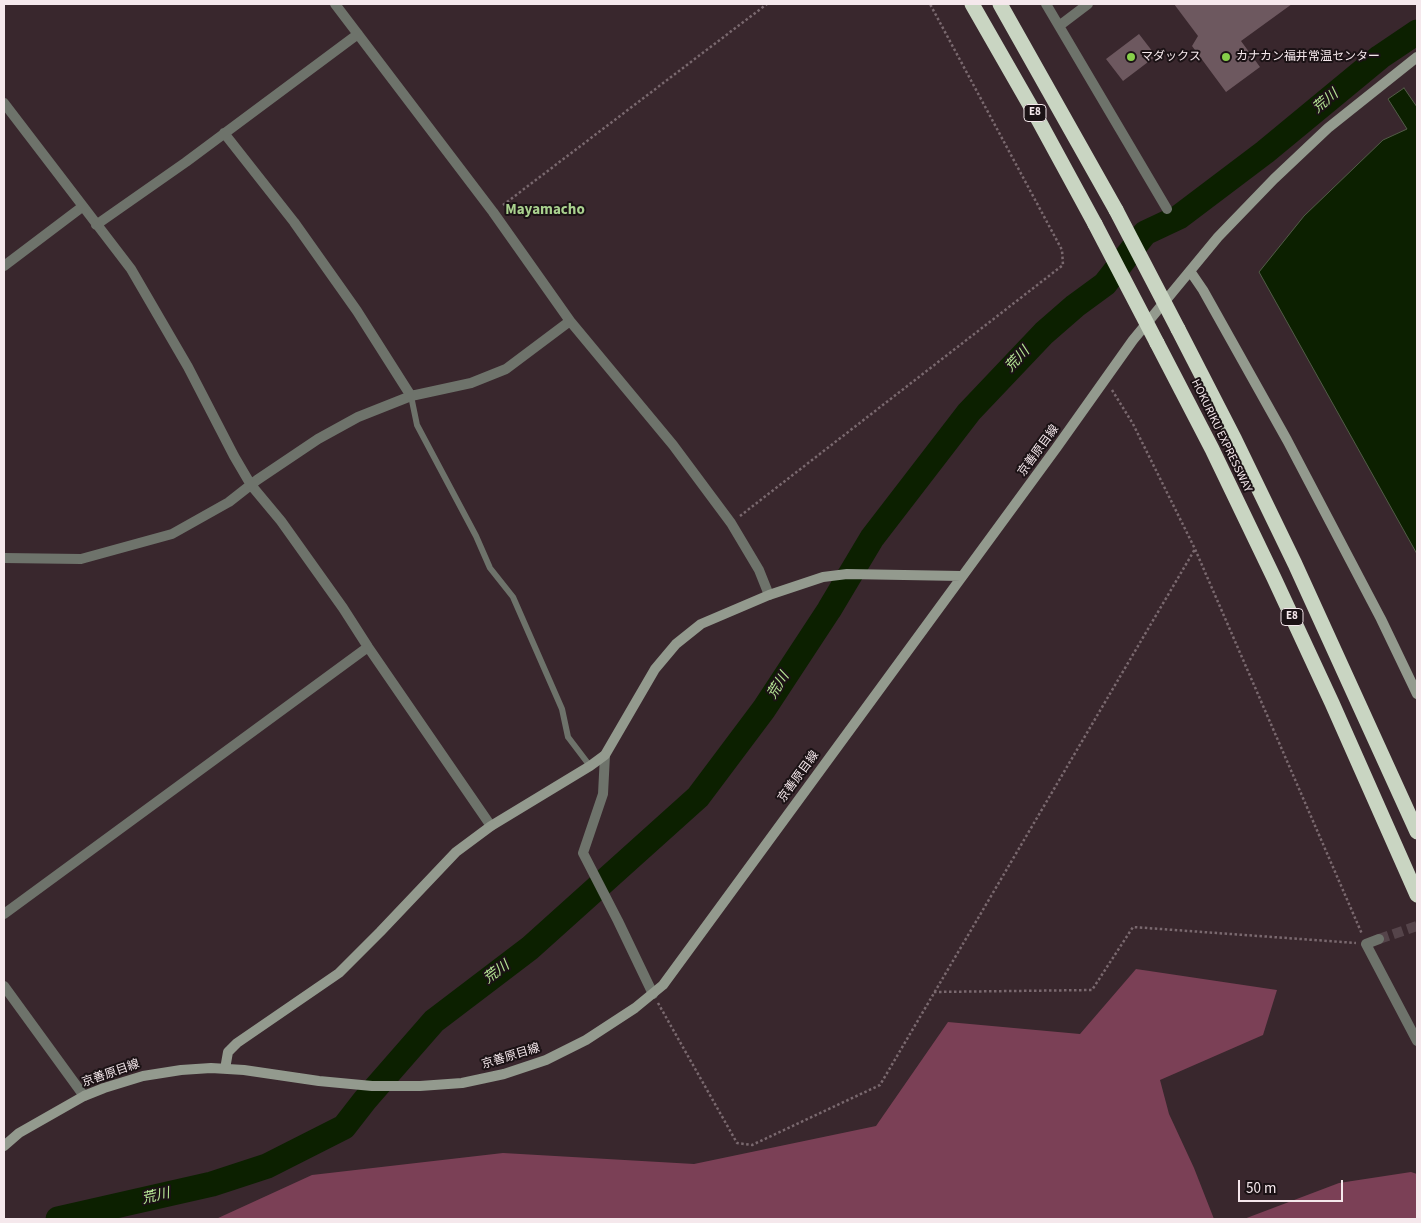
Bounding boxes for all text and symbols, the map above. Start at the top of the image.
place label: マダックス [1141,50,1201,64]
place label: カナカン福井常温センター [1236,50,1380,64]
marker: マダックス [1125,51,1137,63]
marker: カナカン福井常温センター [1220,51,1232,63]
water label: 荒川 [1310,87,1342,117]
road number: E8 [1024,105,1046,122]
district label: Mayamacho [505,202,585,220]
water label: 荒川 [1002,344,1034,376]
street label: HOKURIKU EXPRESSWAY [1187,377,1255,495]
street label: 京善原目線 [1016,422,1062,480]
road number: E8 [1281,608,1303,626]
water label: 荒川 [764,670,794,702]
street label: 京善原目線 [776,748,822,806]
water label: 荒川 [481,958,513,988]
street label: 京善原目線 [480,1041,542,1073]
street label: 京善原目線 [80,1057,142,1091]
scale bar [1241,1170,1346,1202]
text: 50 m [1246,1178,1276,1199]
water label: 荒川 [140,1186,172,1208]

